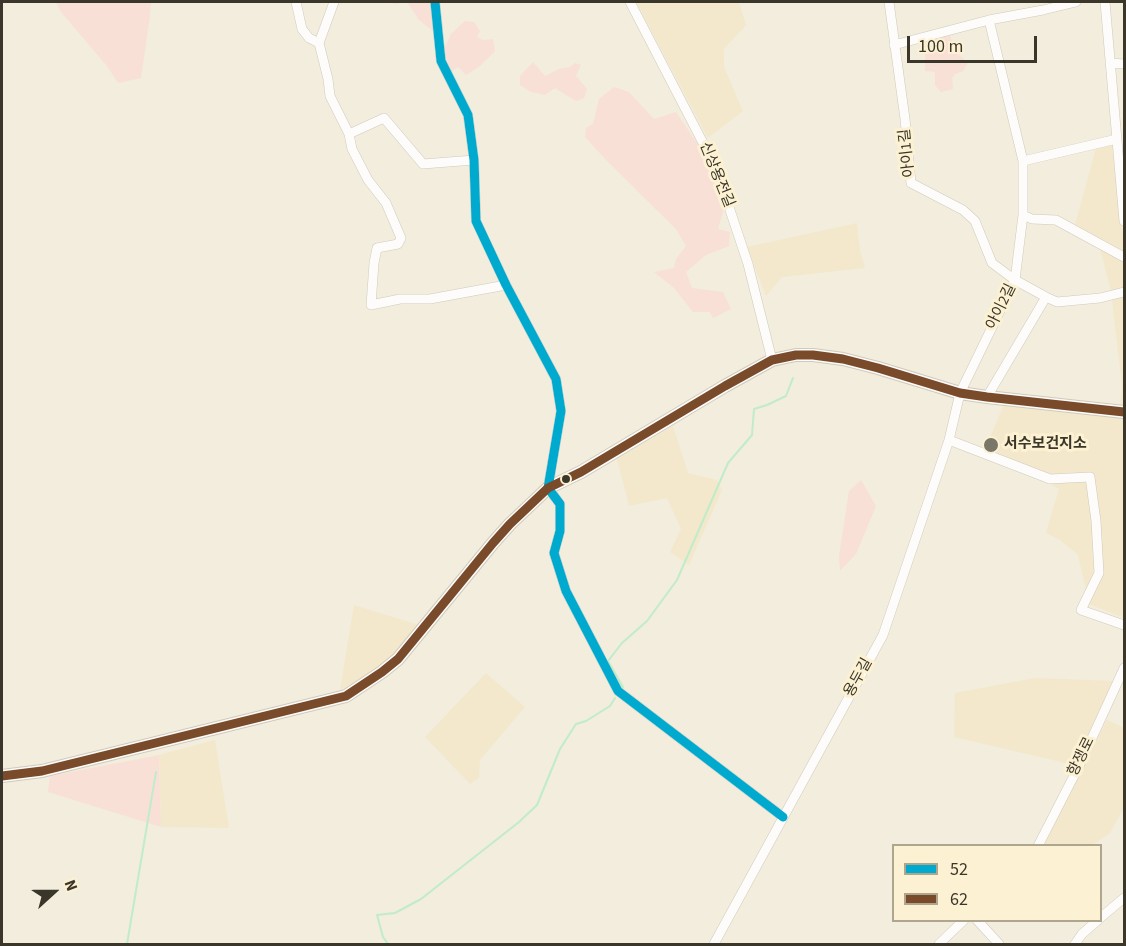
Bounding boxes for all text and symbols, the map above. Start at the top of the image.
scale bar [910,24,1040,62]
text: 100 m [918,34,963,59]
street label: 아이1길 [896,128,920,178]
street label: 신상용전길 [695,140,737,210]
street label: 아이2길 [983,281,1021,333]
marker: 서수보건지소 [982,436,1000,454]
place label: 서수보건지소 [1004,436,1087,454]
unlabelled marker [560,473,572,485]
street label: 용두길 [841,656,877,700]
street label: 항쟁로 [1065,734,1099,780]
legend [892,844,1102,922]
text: 52 [950,857,968,882]
north arrow [24,862,84,922]
text: N [59,877,83,894]
text: 62 [950,887,968,912]

